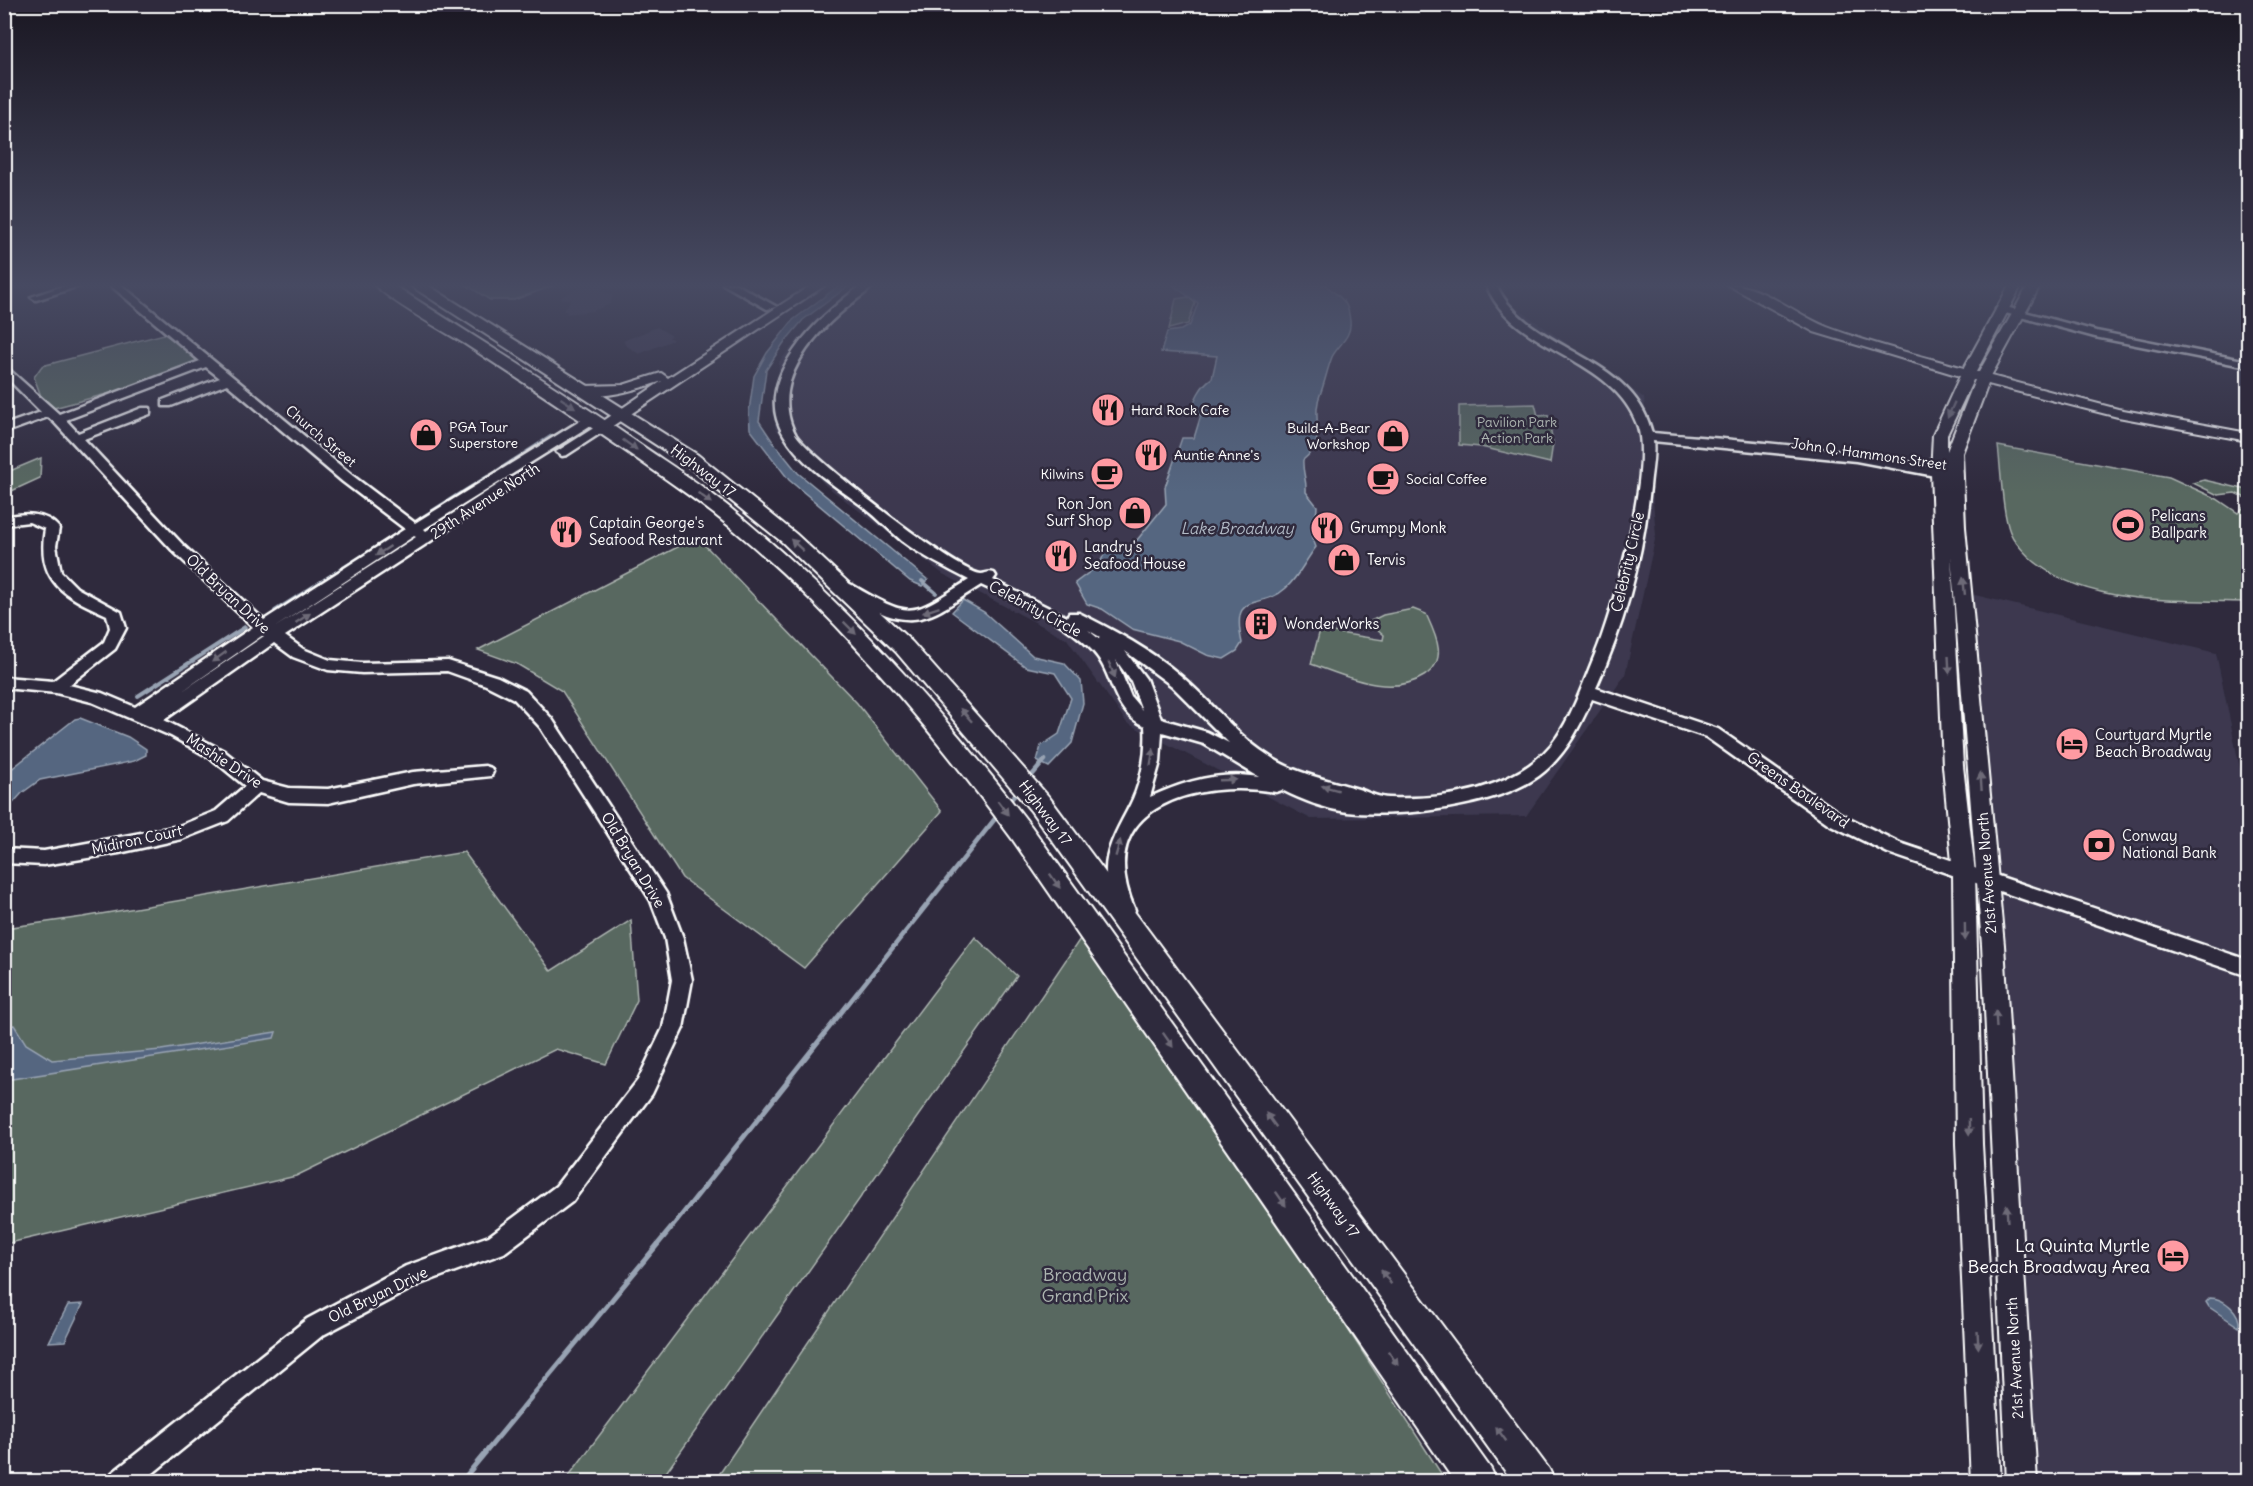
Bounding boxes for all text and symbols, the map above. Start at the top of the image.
restaurant icon: Hard Rock Cafe [1090,392,1126,428]
one-way arrow [560,398,577,409]
street label: Church Street [282,401,360,471]
place label: Hard Rock Cafe [1131,401,1229,419]
one-way arrow [1947,401,1956,418]
park label: Pavilion Park Action Park [1477,413,1557,447]
shop icon: PGA Tour Superstore [408,417,444,453]
place label: PGA Tour Superstore [449,418,518,452]
shop icon: Build-A-Bear Workshop [1375,418,1411,454]
place label: Build-A-Bear Workshop [1287,419,1370,453]
street label: John Q. Hammons Street [1790,434,1948,474]
restaurant icon: Auntie Anne's [1133,437,1169,473]
one-way arrow [622,439,638,450]
street label: Highway 17 [667,440,740,501]
place label: Auntie Anne's [1174,446,1260,464]
cafe icon: Kilwins [1089,456,1125,492]
street label: 29th Avenue North [427,458,543,543]
cafe icon: Social Coffee [1365,461,1401,497]
place label: Kilwins [1040,465,1084,483]
place label: Social Coffee [1406,470,1487,488]
one-way arrow [697,492,712,504]
place label: Ron Jon Surf Shop [1046,494,1112,530]
shop icon: Ron Jon Surf Shop [1117,495,1153,531]
place label: Pelicans Ballpark [2151,506,2207,542]
sports icon: Pelicans Ballpark [2110,507,2146,543]
restaurant icon: Grumpy Monk [1309,510,1345,546]
street label: Celebrity Circle [1607,510,1648,614]
place label: Captain George's Seafood Restaurant [589,513,723,549]
restaurant icon: Captain George's Seafood Restaurant [548,514,584,550]
water label: Lake Broadway [1180,518,1296,538]
place label: Grumpy Monk [1350,518,1447,537]
place label: Landry's Seafood House [1084,537,1186,573]
restaurant icon: Landry's Seafood House [1043,538,1079,574]
one-way arrow [790,539,805,552]
shop icon: Tervis [1326,542,1362,578]
one-way arrow [375,545,391,556]
street label: Old Bryan Drive [182,550,274,637]
place label: Tervis [1367,550,1406,569]
street label: Celebrity Circle [986,576,1085,641]
one-way arrow [1959,577,1968,596]
one-way arrow [922,606,940,616]
building icon: WonderWorks [1243,606,1279,642]
one-way arrow [295,613,311,624]
place label: WonderWorks [1284,614,1379,633]
one-way arrow [842,621,856,635]
one-way arrow [212,651,228,663]
one-way arrow [1945,656,1954,675]
one-way arrow [1108,661,1117,679]
one-way arrow [959,709,973,723]
place label: Courtyard Myrtle Beach Broadway [2095,725,2212,761]
hotel icon: Courtyard Myrtle Beach Broadway [2054,726,2090,762]
street label: Mashie Drive [183,729,266,792]
street label: Greens Boulevard [1743,747,1853,832]
one-way arrow [1148,748,1157,767]
one-way arrow [1976,771,1986,790]
street label: Highway 17 [1015,776,1076,849]
one-way arrow [1219,776,1238,785]
one-way arrow [1321,783,1339,793]
one-way arrow [997,799,1009,815]
street label: Old Bryan Drive [597,809,669,911]
street label: 21st Avenue North [1973,811,2000,935]
street label: Midiron Court [90,821,184,858]
place label: Conway National Bank [2122,826,2217,862]
bank icon: Conway National Bank [2081,827,2117,863]
one-way arrow [1114,839,1123,857]
one-way arrow [1049,872,1061,888]
one-way arrow [1960,922,1970,941]
one-way arrow [1992,1009,2001,1028]
one-way arrow [1162,1031,1174,1047]
one-way arrow [1265,1112,1277,1127]
one-way arrow [1964,1117,1973,1136]
street label: Highway 17 [1303,1168,1364,1241]
one-way arrow [1275,1190,1287,1206]
one-way arrow [2003,1204,2012,1223]
place label: La Quinta Myrtle Beach Broadway Area [1967,1234,2150,1278]
hotel icon: La Quinta Myrtle Beach Broadway Area [2155,1238,2191,1274]
street label: Old Bryan Drive [325,1262,431,1327]
park label: Broadway Grand Prix [1042,1263,1129,1307]
one-way arrow [1380,1269,1392,1285]
street label: 21st Avenue North [2002,1296,2027,1419]
one-way arrow [1974,1330,1983,1349]
one-way arrow [1387,1350,1399,1366]
one-way arrow [1495,1427,1507,1443]

